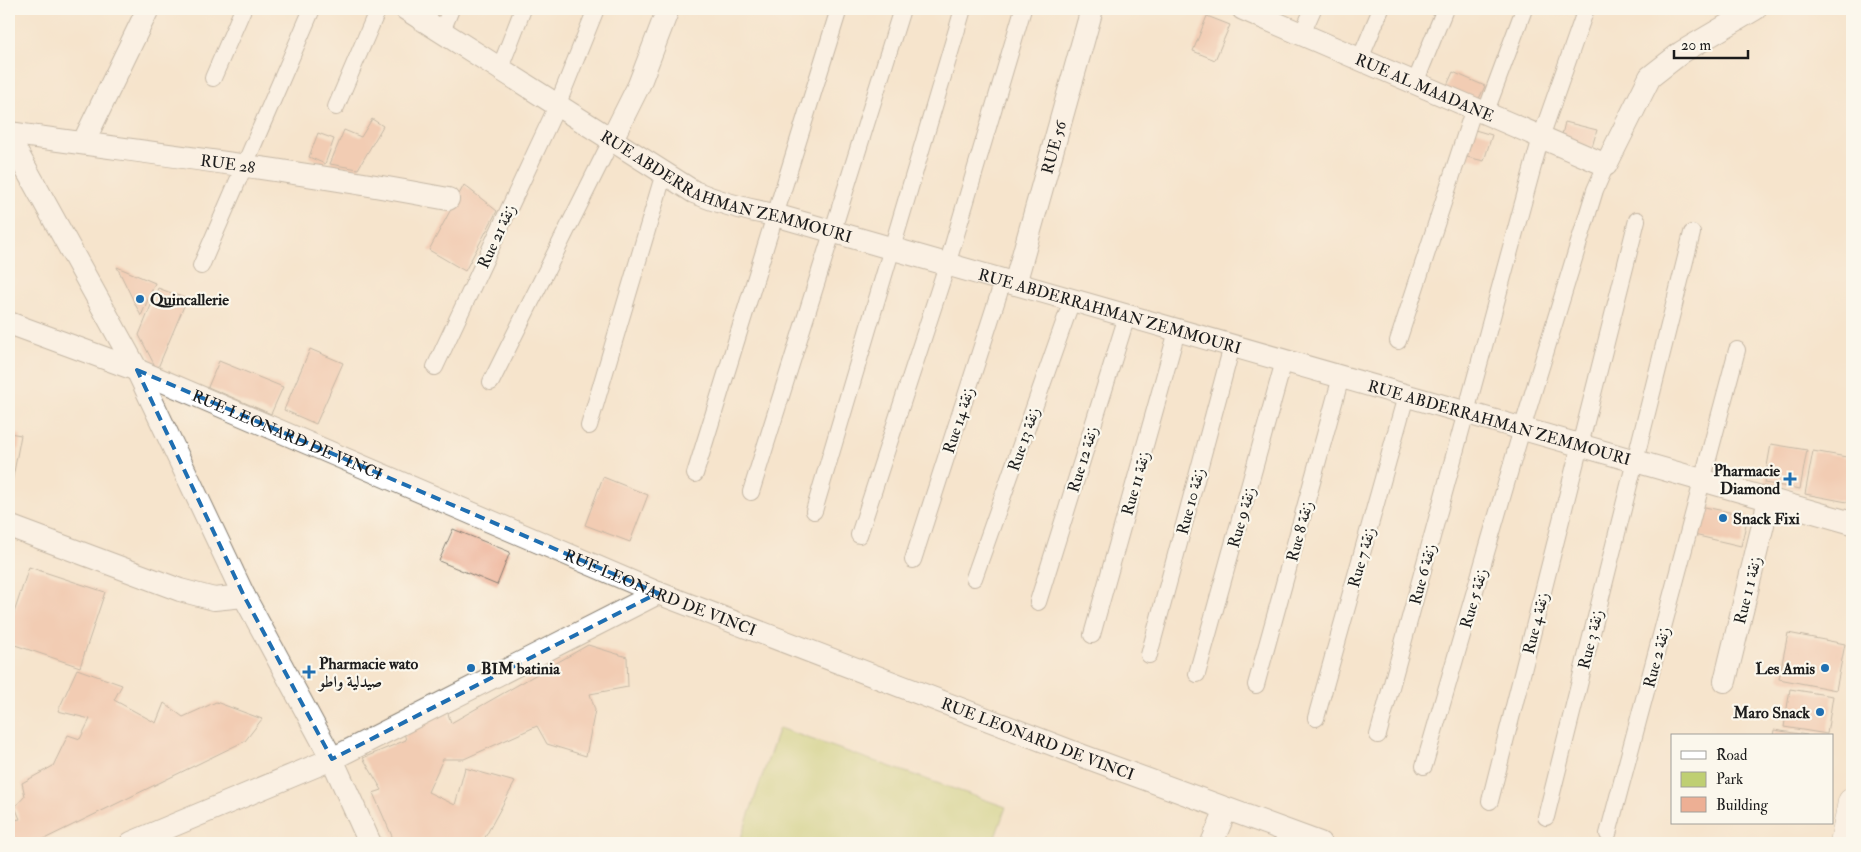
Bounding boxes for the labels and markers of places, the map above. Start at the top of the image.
place label: Quincallerie [150,290,229,310]
marker: Quincallerie [134,293,146,305]
place label: Pharmacie Diamond [1713,461,1780,499]
marker: Pharmacie Diamond [1784,473,1796,485]
place label: Snack Fixi [1733,509,1800,529]
marker: Snack Fixi [1717,512,1729,524]
place label: Pharmacie wato صيدلية واطو [317,654,419,692]
place label: BIM batinia [481,659,560,679]
place label: Les Amis [1756,659,1816,679]
marker: BIM batinia [465,662,477,674]
marker: Les Amis [1819,662,1831,674]
marker: Pharmacie wato صيدلية واطو [303,666,315,678]
place label: Maro Snack [1732,703,1810,723]
marker: Maro Snack [1814,706,1826,718]

